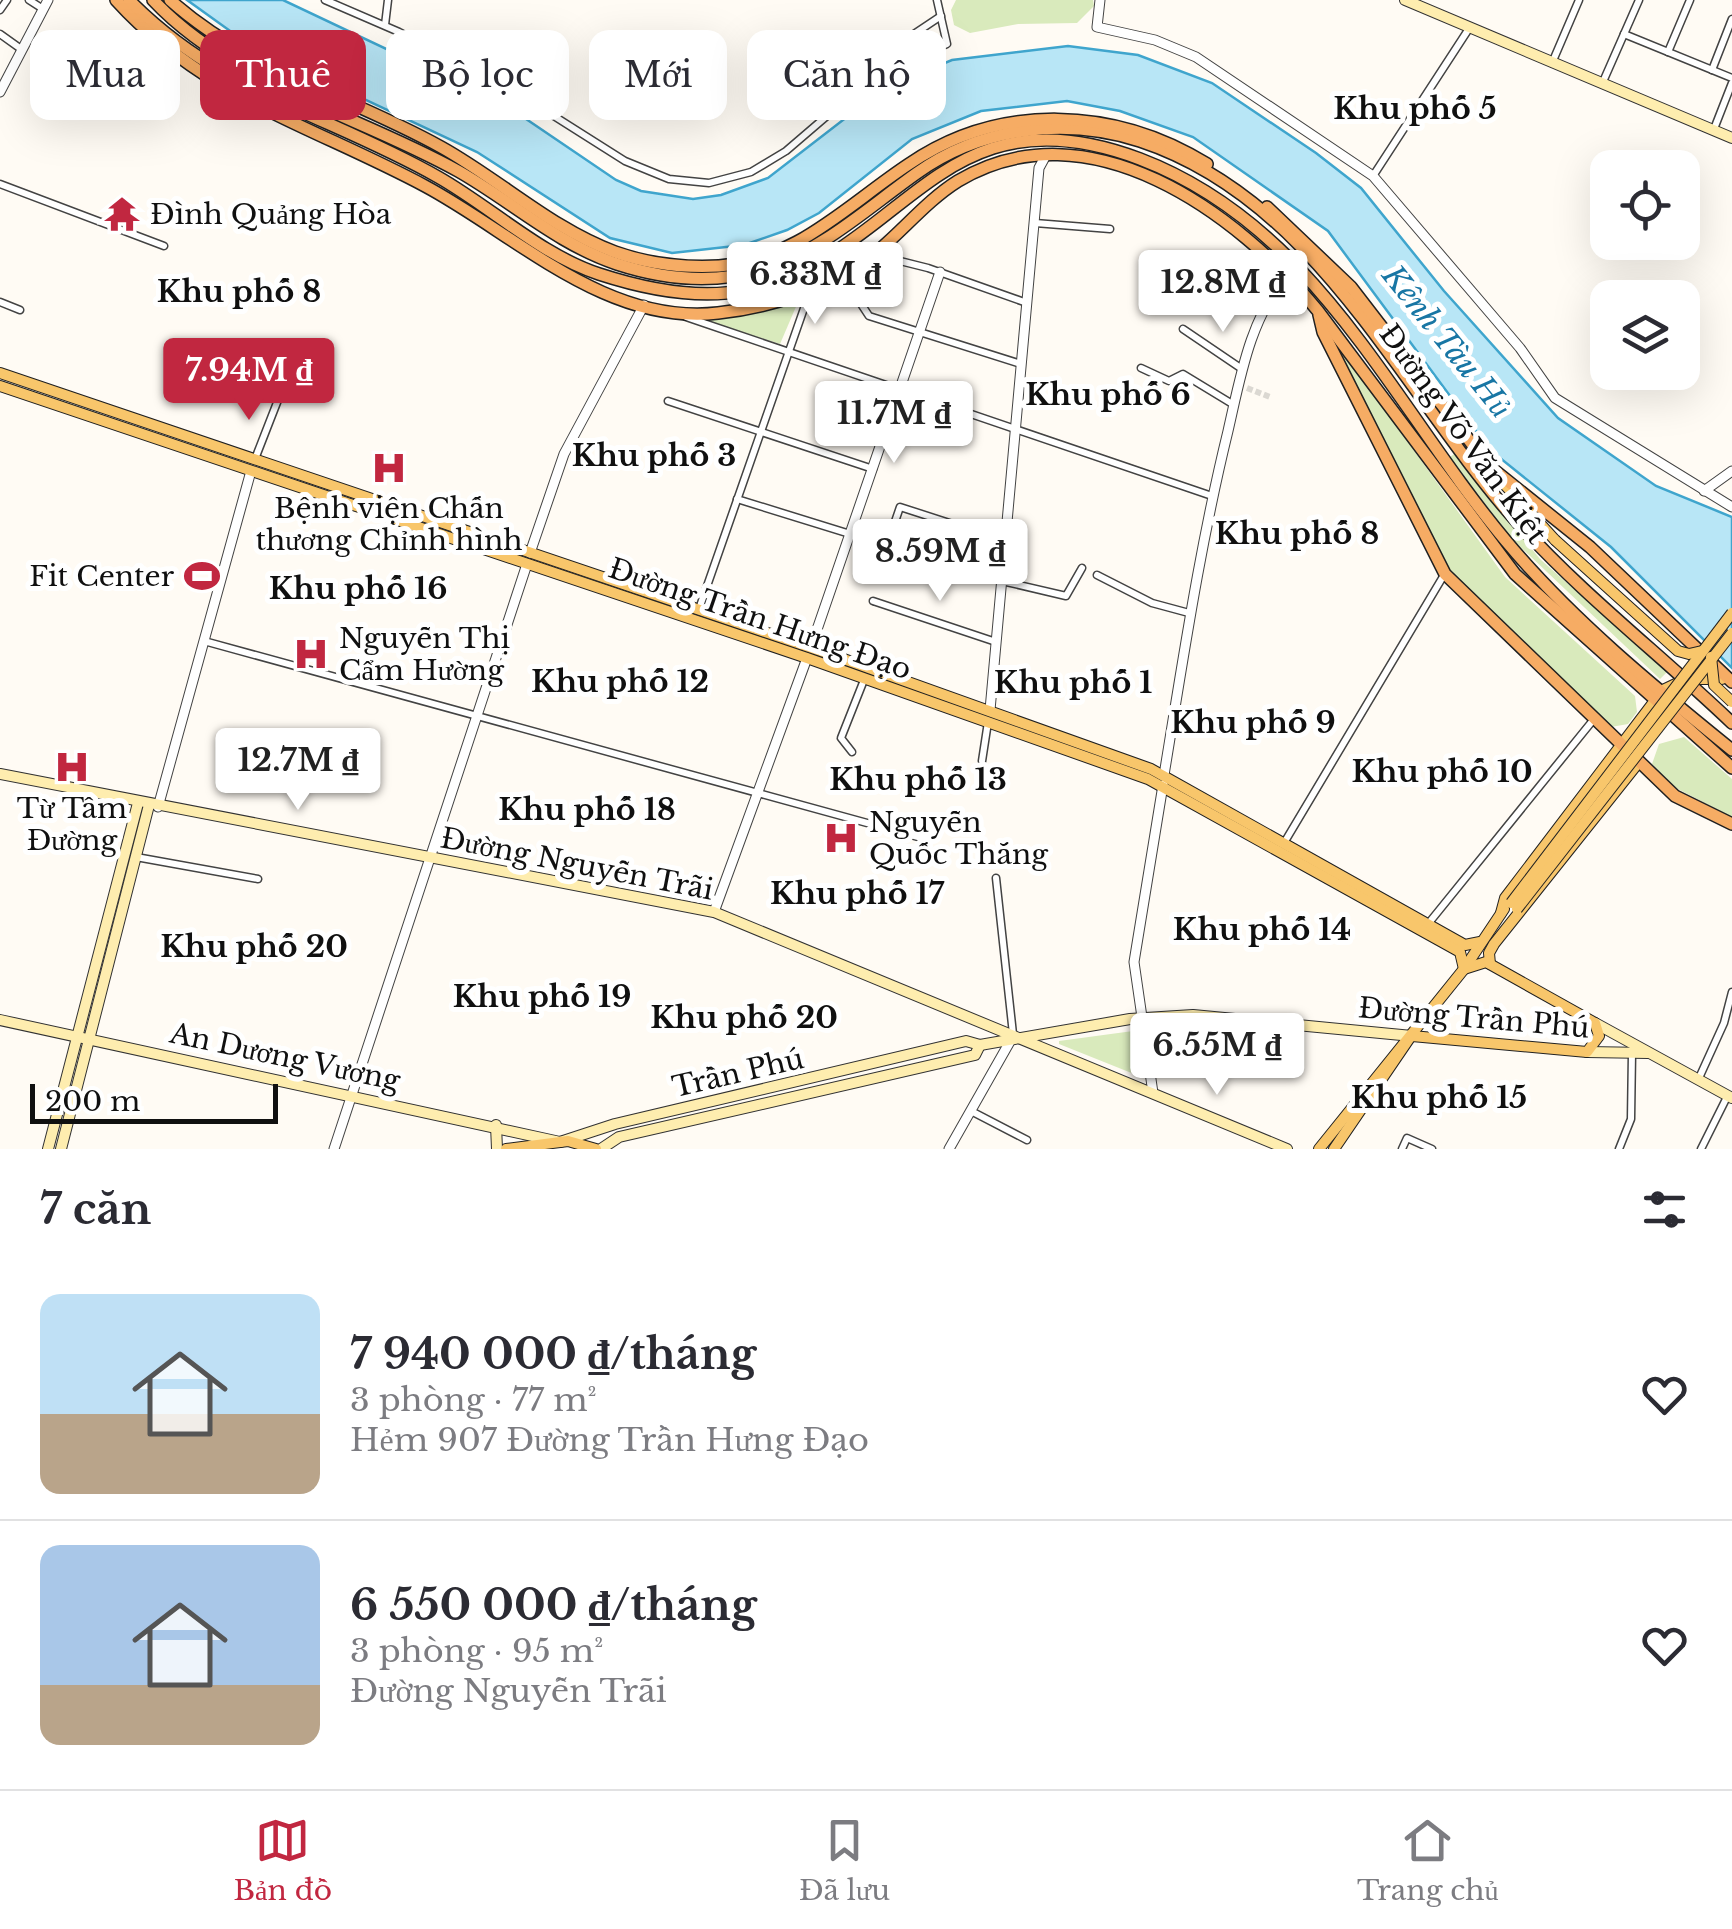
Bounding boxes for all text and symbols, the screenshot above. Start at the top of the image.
chip: Mua [30,30,180,120]
chip: Thuê [200,30,366,120]
chip: Bộ lọc [386,30,569,120]
chip: Mới [589,30,727,120]
chip: Căn hộ [747,30,946,120]
district label: Khu phố 5 [1333,90,1497,127]
map controls [1590,150,1700,390]
button: locate [1590,150,1700,260]
temple icon: Đình Quảng Hòa [103,195,141,233]
place label: Đình Quảng Hòa [150,197,392,232]
pin: 6.33M ₫ [723,242,907,327]
pin: 12.8M ₫ [1131,250,1315,335]
text: 6.33M ₫ [749,254,881,294]
water label: Kênh Tàu Hủ [1374,257,1520,425]
text: 12.8M ₫ [1161,262,1285,302]
district label: Khu phố 8 [157,273,321,310]
button: layers [1590,280,1700,390]
street label: Đường Võ Văn Kiệt [1372,318,1555,551]
pin: 7.94M ₫ [157,338,341,423]
text: 7.94M ₫ [185,350,313,390]
district label: Khu phố 6 [1025,376,1191,413]
pin: 11.7M ₫ [802,381,986,466]
text: 11.7M ₫ [837,393,951,433]
district label: Khu phố 3 [572,437,736,474]
hospital icon: Bệnh viện Chấn thương Chỉnh hình [370,449,408,487]
place label: Bệnh viện Chấn thương Chỉnh hình [255,491,523,558]
district label: Khu phố 8 [1215,515,1379,552]
pin: 8.59M ₫ [848,519,1032,604]
text: 8.59M ₫ [875,531,1005,571]
street label: Đường Trần Hưng Đạo [604,551,916,687]
sports icon: Fit Center [183,557,221,595]
place label: Fit Center [29,559,175,594]
district label: Khu phố 16 [269,570,447,607]
place label: Nguyễn Thị Cẩm Hường [339,621,510,688]
hospital icon: Nguyễn Thị Cẩm Hường [292,635,330,673]
district label: Khu phố 12 [531,663,709,700]
district label: Khu phố 1 [994,664,1152,701]
district label: Khu phố 9 [1170,704,1336,741]
pin: 12.7M ₫ [206,728,390,813]
text: 12.7M ₫ [237,740,359,780]
hospital icon: Từ Tâm Đường [53,748,91,786]
district label: Khu phố 10 [1351,753,1533,790]
district label: Khu phố 13 [829,761,1007,798]
place label: Từ Tâm Đường [17,791,127,858]
district label: Khu phố 18 [498,791,676,828]
place label: Nguyễn Quốc Thắng [869,805,1049,872]
hospital icon: Nguyễn Quốc Thắng [822,819,860,857]
street label: Đường Nguyễn Trãi [438,820,716,908]
district label: Khu phố 17 [770,875,945,912]
district label: Khu phố 14 [1173,911,1351,948]
district label: Khu phố 20 [160,928,348,965]
district label: Khu phố 19 [453,978,631,1015]
street label: Đường Trần Phú [1357,990,1591,1046]
district label: Khu phố 20 [650,999,838,1036]
pin: 6.55M ₫ [1125,1013,1309,1098]
street label: An Dương Vương [166,1015,404,1099]
text: 6.55M ₫ [1152,1025,1282,1065]
street label: Trần Phú [669,1041,807,1105]
scale bar [30,1079,278,1124]
district label: Khu phố 15 [1351,1079,1527,1116]
text: 200 m [45,1084,140,1119]
icon: filters [1637,1182,1692,1237]
text: 7 căn [40,1183,151,1235]
text: 7 940 000 ₫/tháng [350,1328,756,1380]
icon: home [120,1334,240,1454]
icon: heart [1637,1367,1692,1422]
text: 3 phòng · 77 m² [350,1380,597,1420]
text: Hẻm 907 Đường Trần Hưng Đạo [350,1420,869,1460]
text: 6 550 000 ₫/tháng [350,1579,757,1631]
icon: home [120,1585,240,1705]
icon: heart [1637,1618,1692,1673]
text: 3 phòng · 95 m² [350,1631,603,1671]
text: Đường Nguyễn Trãi [350,1671,667,1711]
tab: Bản đồ [234,1813,332,1908]
tab: Đã lưu [799,1813,890,1908]
tab: Trang chủ [1357,1813,1498,1908]

